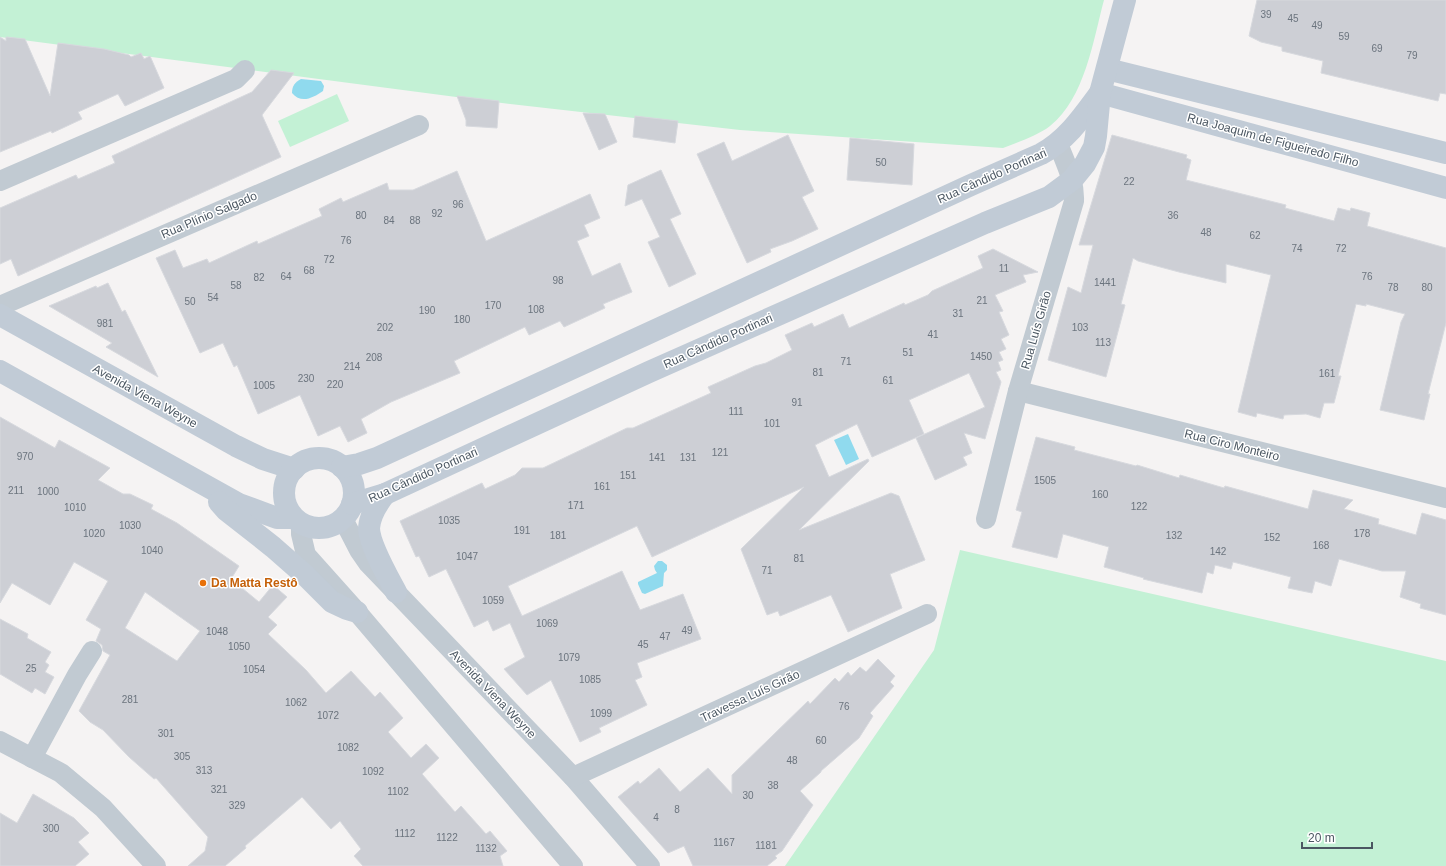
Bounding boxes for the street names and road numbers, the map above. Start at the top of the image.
street label: Rua Joaquim de Figueiredo Filho [1186,110,1360,170]
street label: Rua Cândido Portinari [935,146,1049,206]
street label: Rua Plínio Salgado [159,188,259,242]
street label: Rua Luís Girão [1018,289,1054,371]
street label: Rua Cândido Portinari [661,311,775,371]
street label: Avenida Viena Weyne [90,361,200,431]
street label: Rua Ciro Monteiro [1183,426,1281,464]
street label: Rua Cândido Portinari [366,445,480,505]
street label: Avenida Viena Weyne [447,647,539,741]
street label: Travessa Luís Girão [698,667,802,725]

